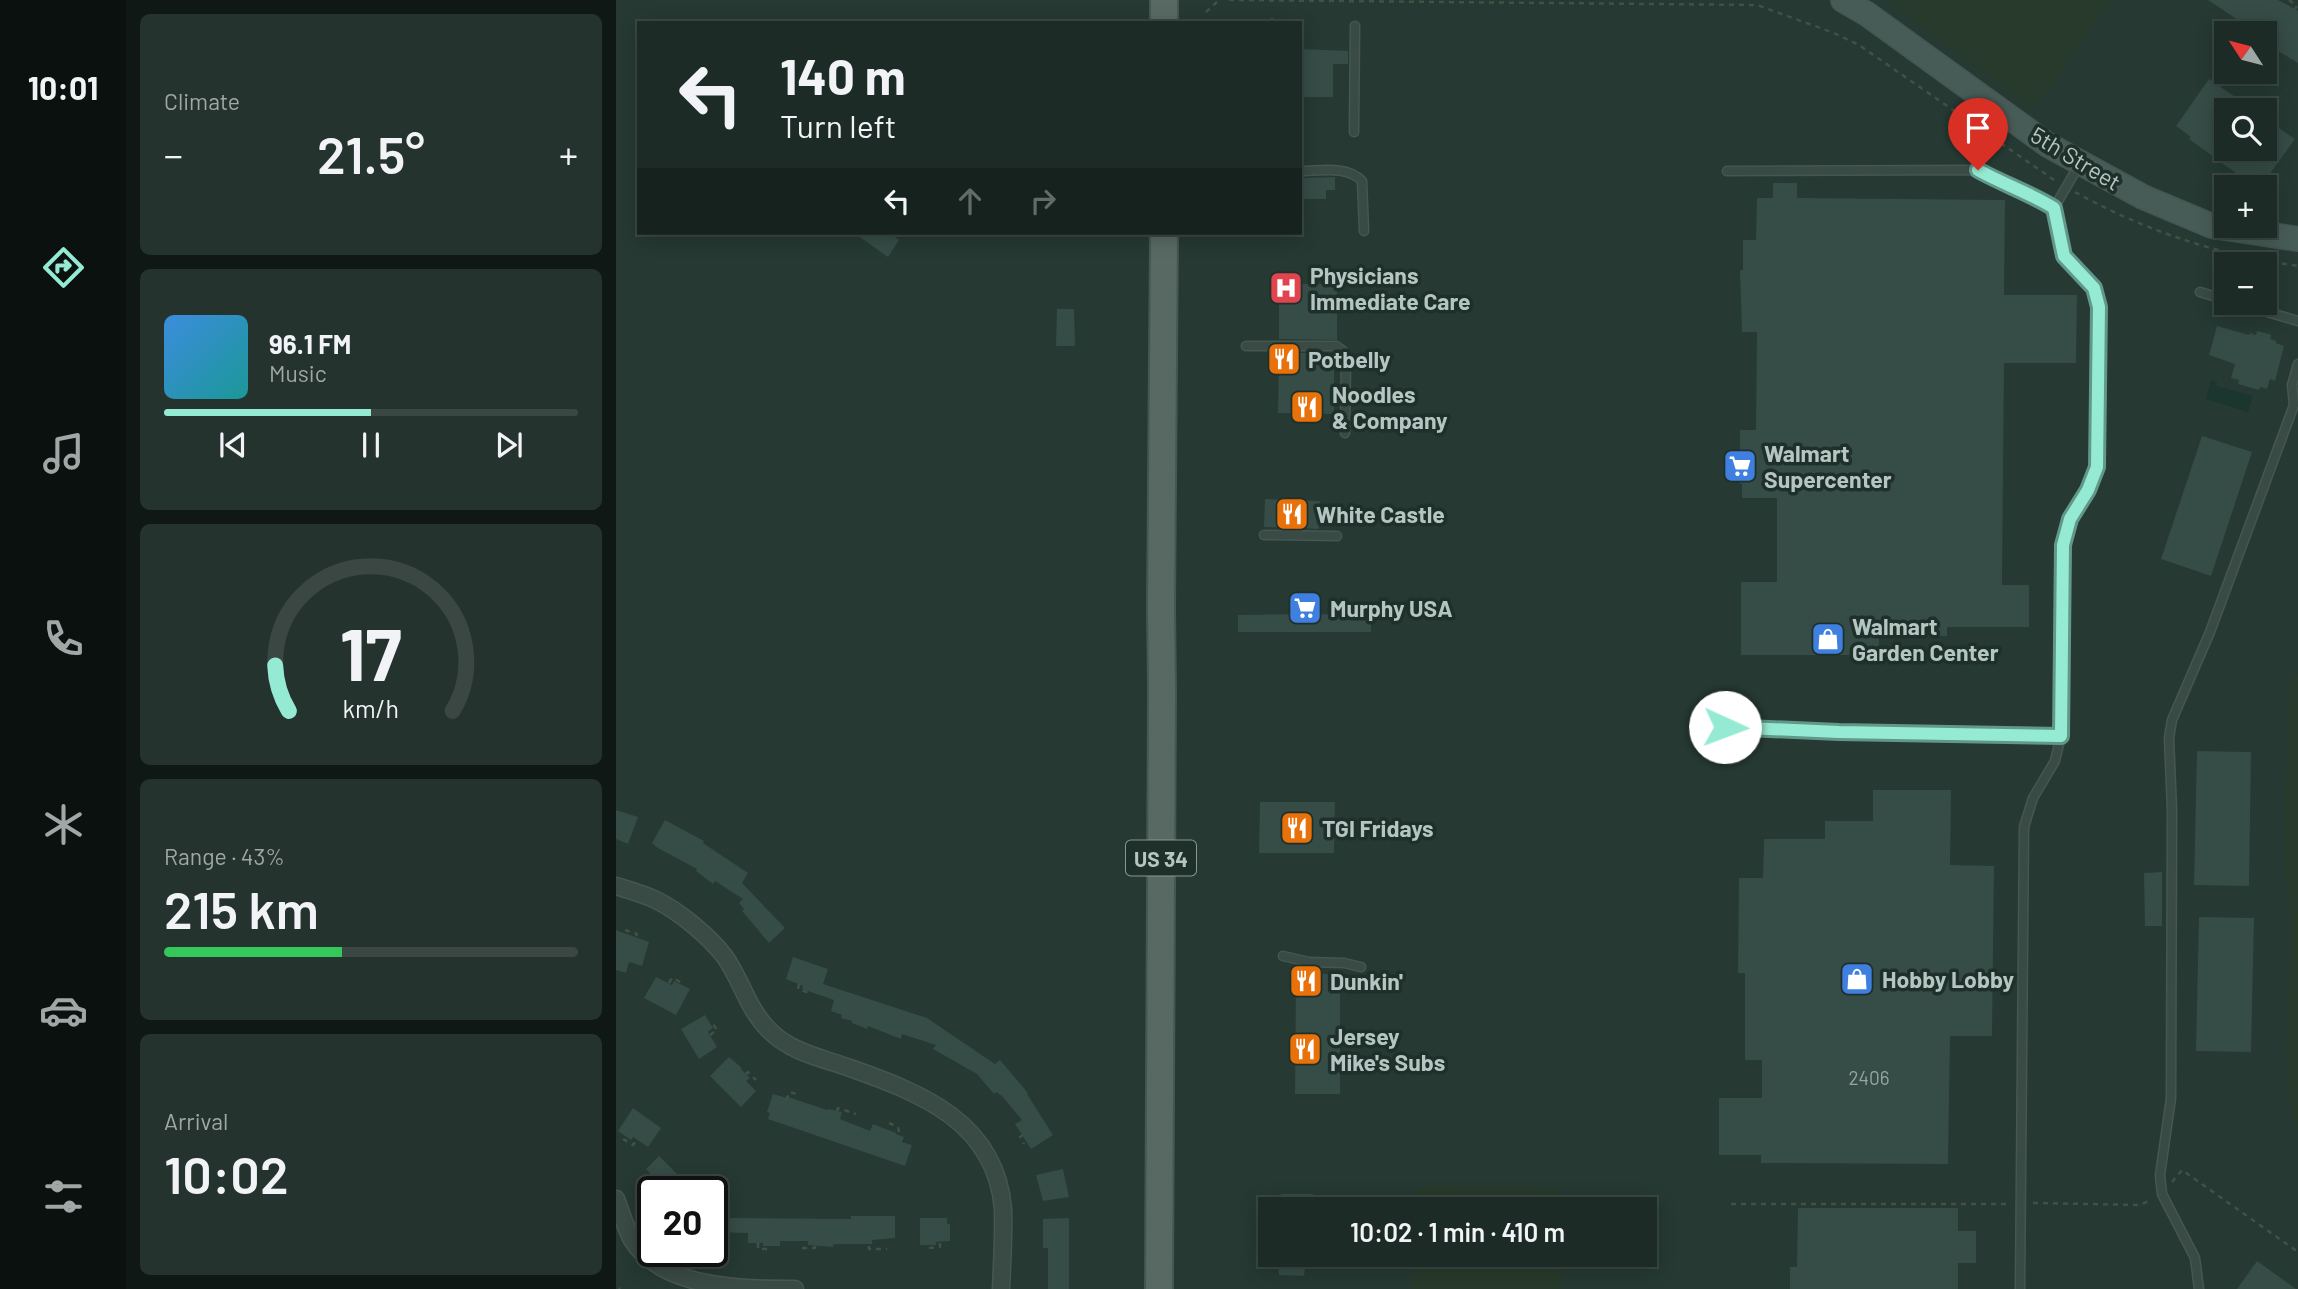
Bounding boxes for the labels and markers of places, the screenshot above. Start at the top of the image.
pin [1948,98,2008,170]
place label: Physicians Immediate Care [1310,261,1471,315]
hospital icon: Physicians Immediate Care [1267,269,1305,307]
restaurant icon: Potbelly [1265,340,1303,378]
place label: Potbelly [1308,345,1391,373]
place label: Noodles & Company [1332,380,1448,434]
restaurant icon: Noodles & Company [1288,388,1326,426]
place label: Walmart Supercenter [1764,439,1892,493]
supermarket icon: Walmart Supercenter [1721,447,1759,485]
restaurant icon: White Castle [1273,495,1311,533]
place label: White Castle [1316,500,1445,528]
supermarket icon: Murphy USA [1286,589,1324,627]
place label: Murphy USA [1330,594,1453,622]
place label: Walmart Garden Center [1852,612,1999,666]
shop icon: Walmart Garden Center [1809,620,1847,658]
restaurant icon: TGI Fridays [1278,809,1316,847]
place label: TGI Fridays [1322,814,1434,842]
shop icon: Hobby Lobby [1838,960,1876,998]
restaurant icon: Dunkin' [1287,962,1325,1000]
place label: Hobby Lobby [1882,965,2014,993]
place label: Dunkin' [1330,967,1403,995]
place label: Jersey Mike's Subs [1330,1022,1445,1076]
restaurant icon: Jersey Mike's Subs [1286,1030,1324,1068]

